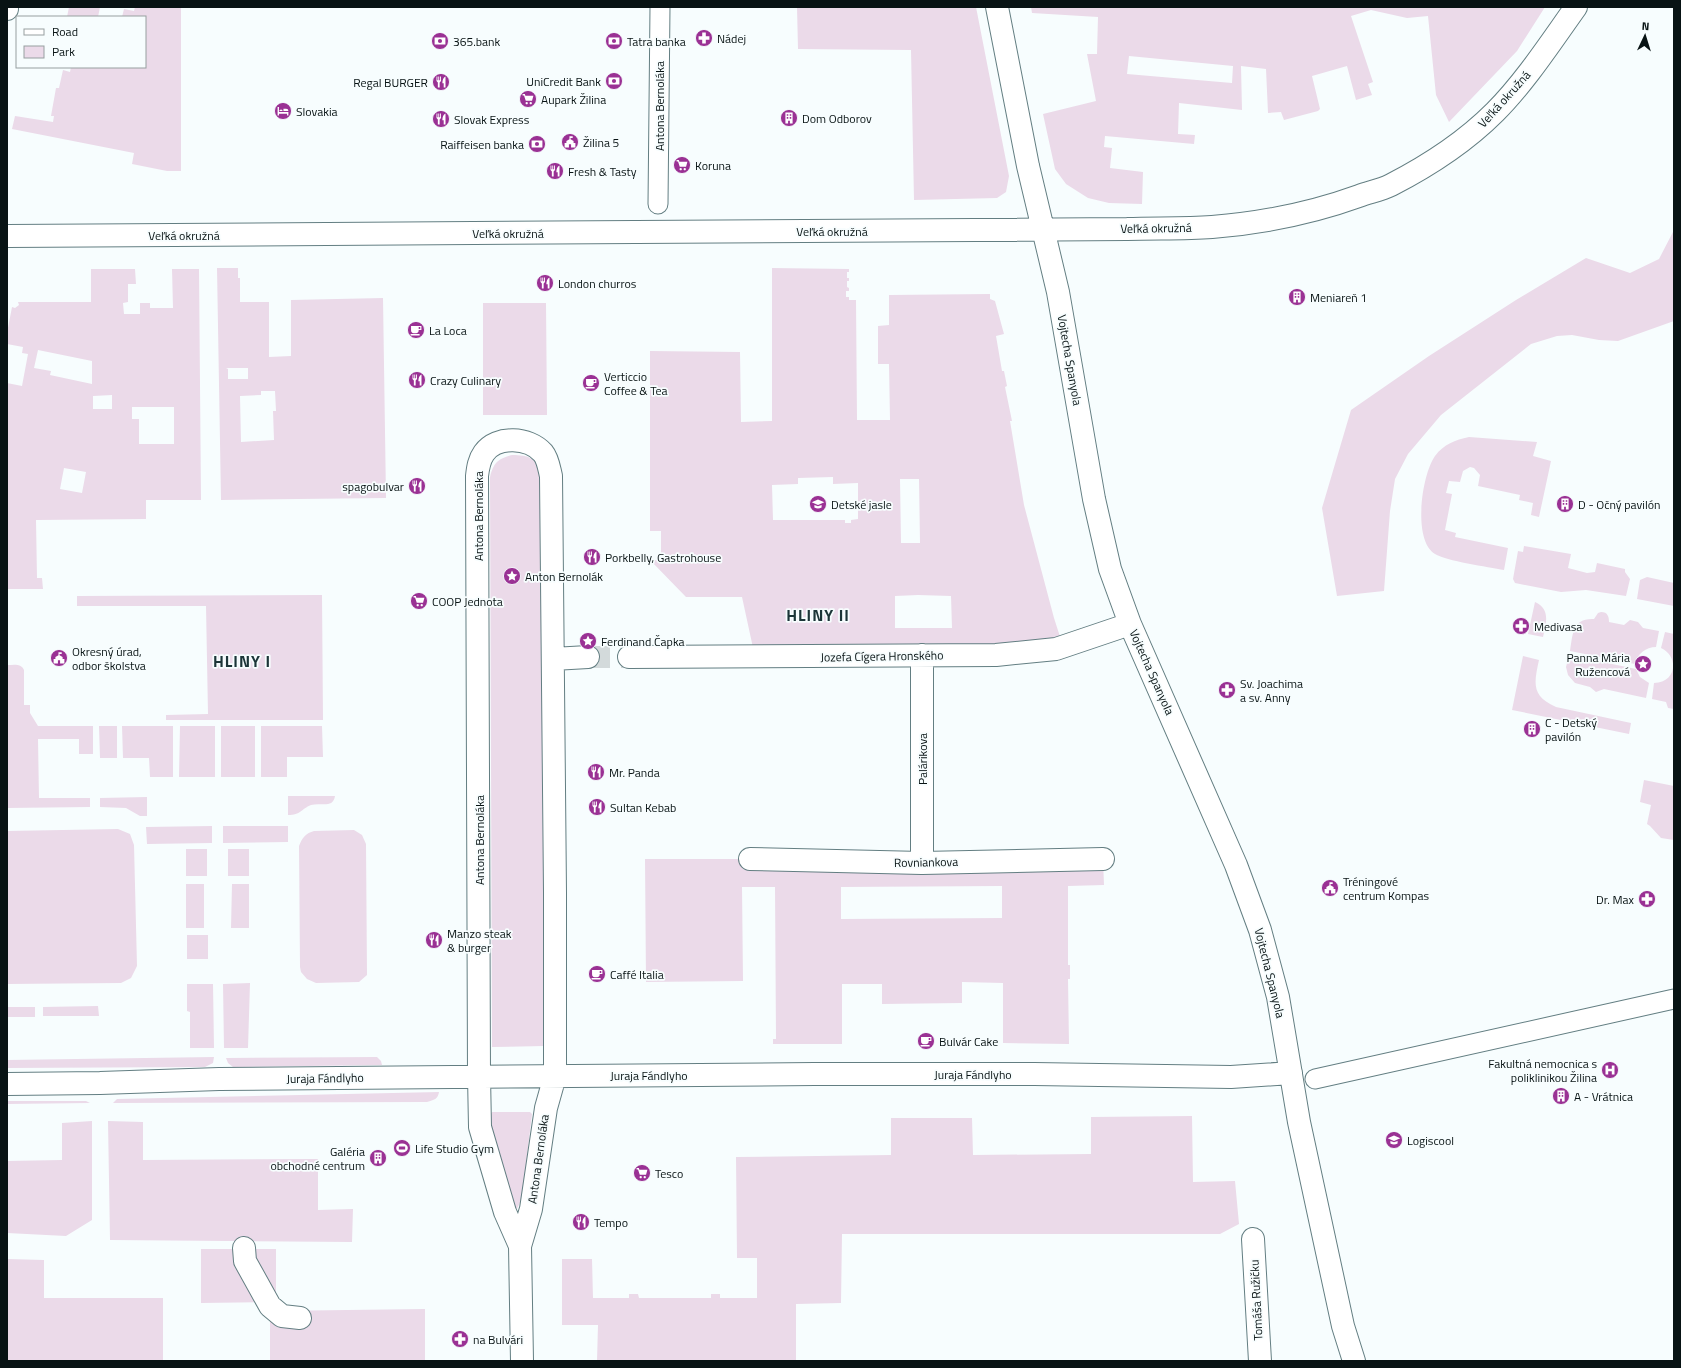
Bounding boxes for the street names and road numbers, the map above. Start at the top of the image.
street label: Antona Bernoláka [650,61,669,151]
street label: Veľká okružná [1473,66,1535,132]
street label: Veľká okružná [1120,218,1192,238]
street label: Veľká okružná [796,222,868,241]
street label: Veľká okružná [472,224,544,243]
street label: Veľká okružná [148,226,220,245]
street label: Vojtecha Spanyola [1053,313,1087,407]
street label: Antona Bernoláka [469,471,488,561]
street label: Vojtecha Spanyola [1125,626,1179,718]
street label: Jozefa Cígera Hronského [820,645,944,667]
street label: Palárikova [913,733,932,785]
street label: Antona Bernoláka [470,795,489,885]
street label: Rovniankova [894,852,958,872]
street label: Vojtecha Spanyola [1250,926,1290,1020]
street label: Juraja Fándlyho [934,1065,1012,1084]
street label: Juraja Fándlyho [610,1066,688,1085]
street label: Juraja Fándlyho [286,1068,364,1088]
street label: Antona Bernoláka [522,1113,554,1205]
street label: Tomáša Ružičku [1244,1259,1268,1341]

